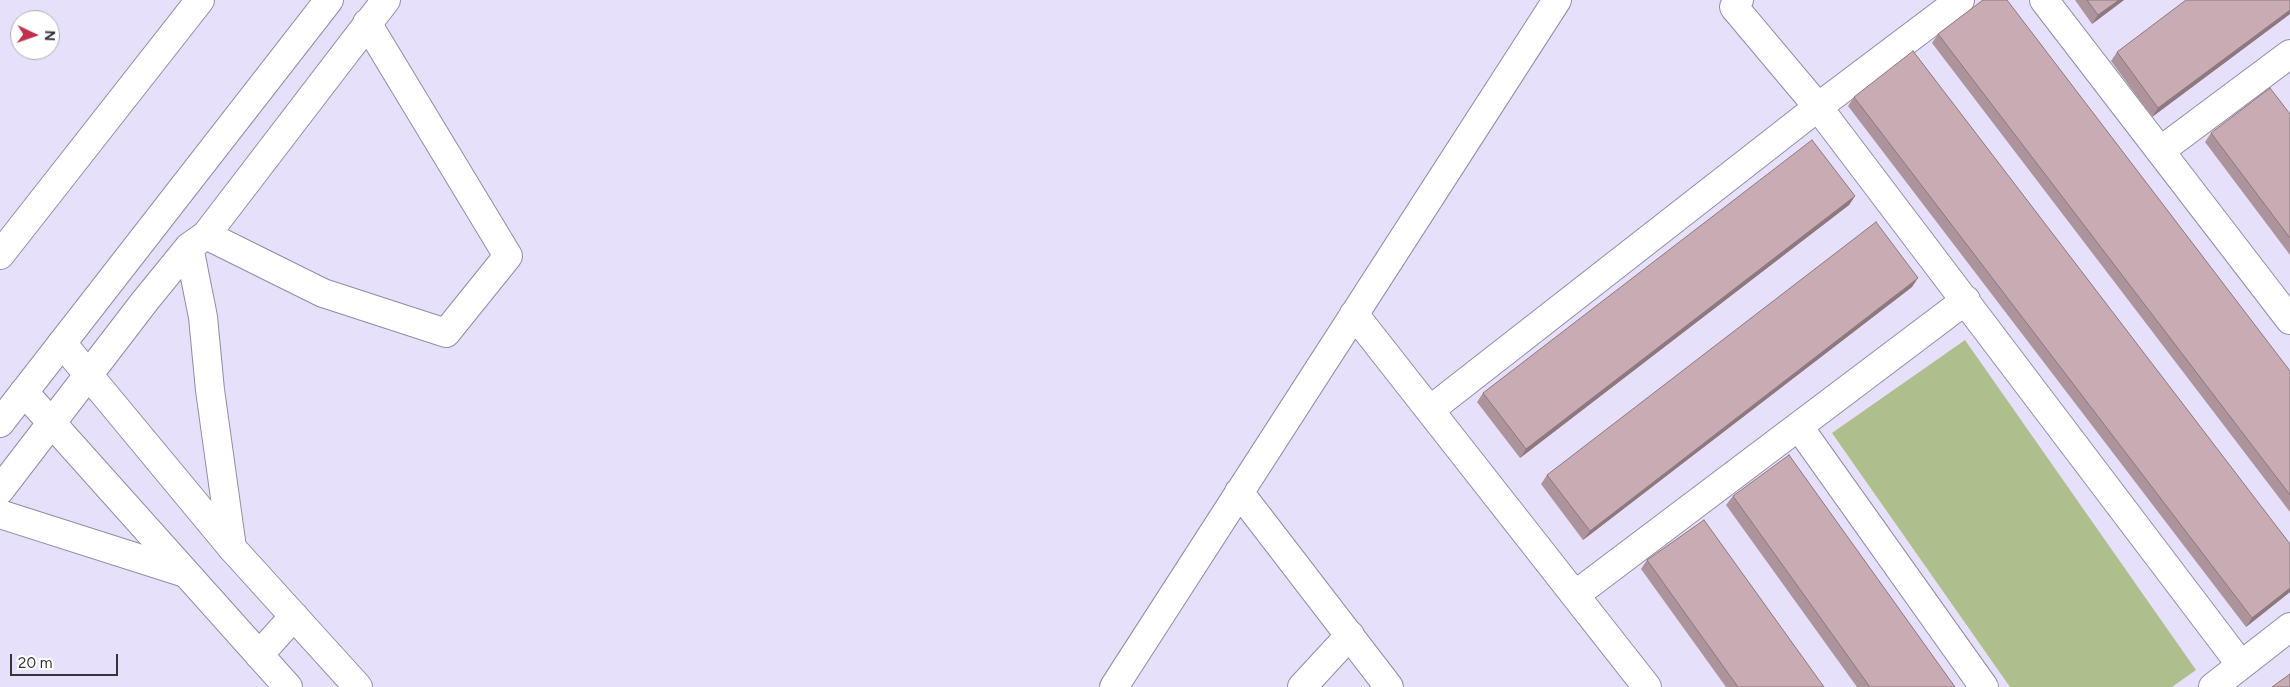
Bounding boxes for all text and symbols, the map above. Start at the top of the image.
north arrow [10,10,60,60]
text: N [41,30,58,42]
scale bar [12,644,120,676]
text: 20 m [18,654,52,672]

